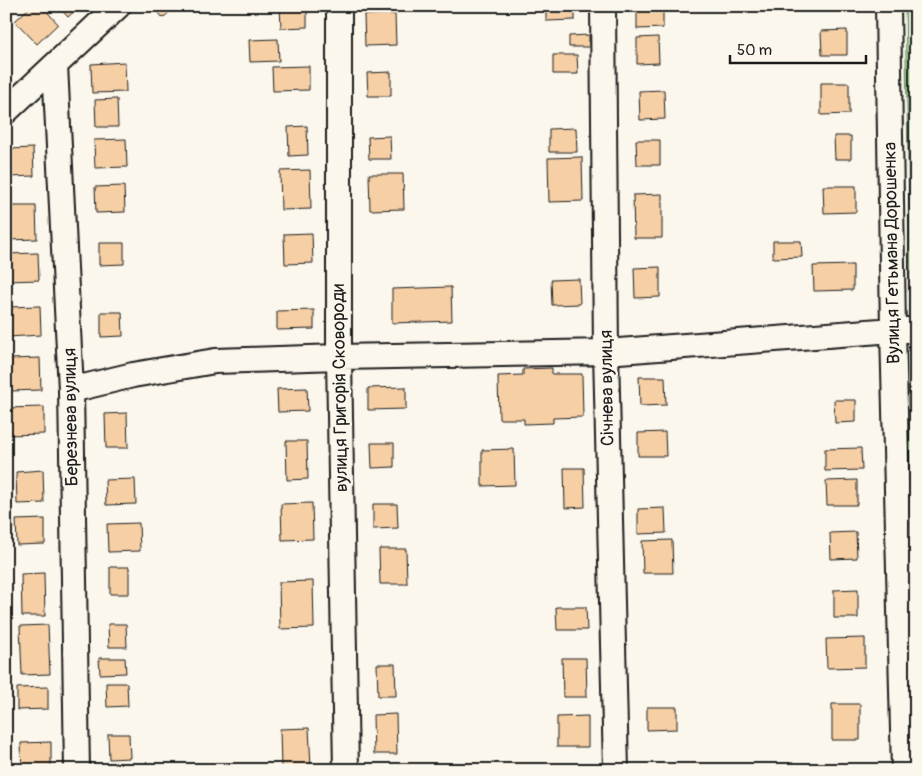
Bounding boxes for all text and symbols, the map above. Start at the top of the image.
scale bar [730,32,866,64]
text: 50 m [737,41,772,60]
street label: Вулиця Гетьмана Дорошенка [879,142,905,364]
street label: вулиця Григорія Сковороди [327,284,353,492]
street label: Січнева вулиця [594,330,620,446]
street label: Березнева вулиця [58,348,84,486]

